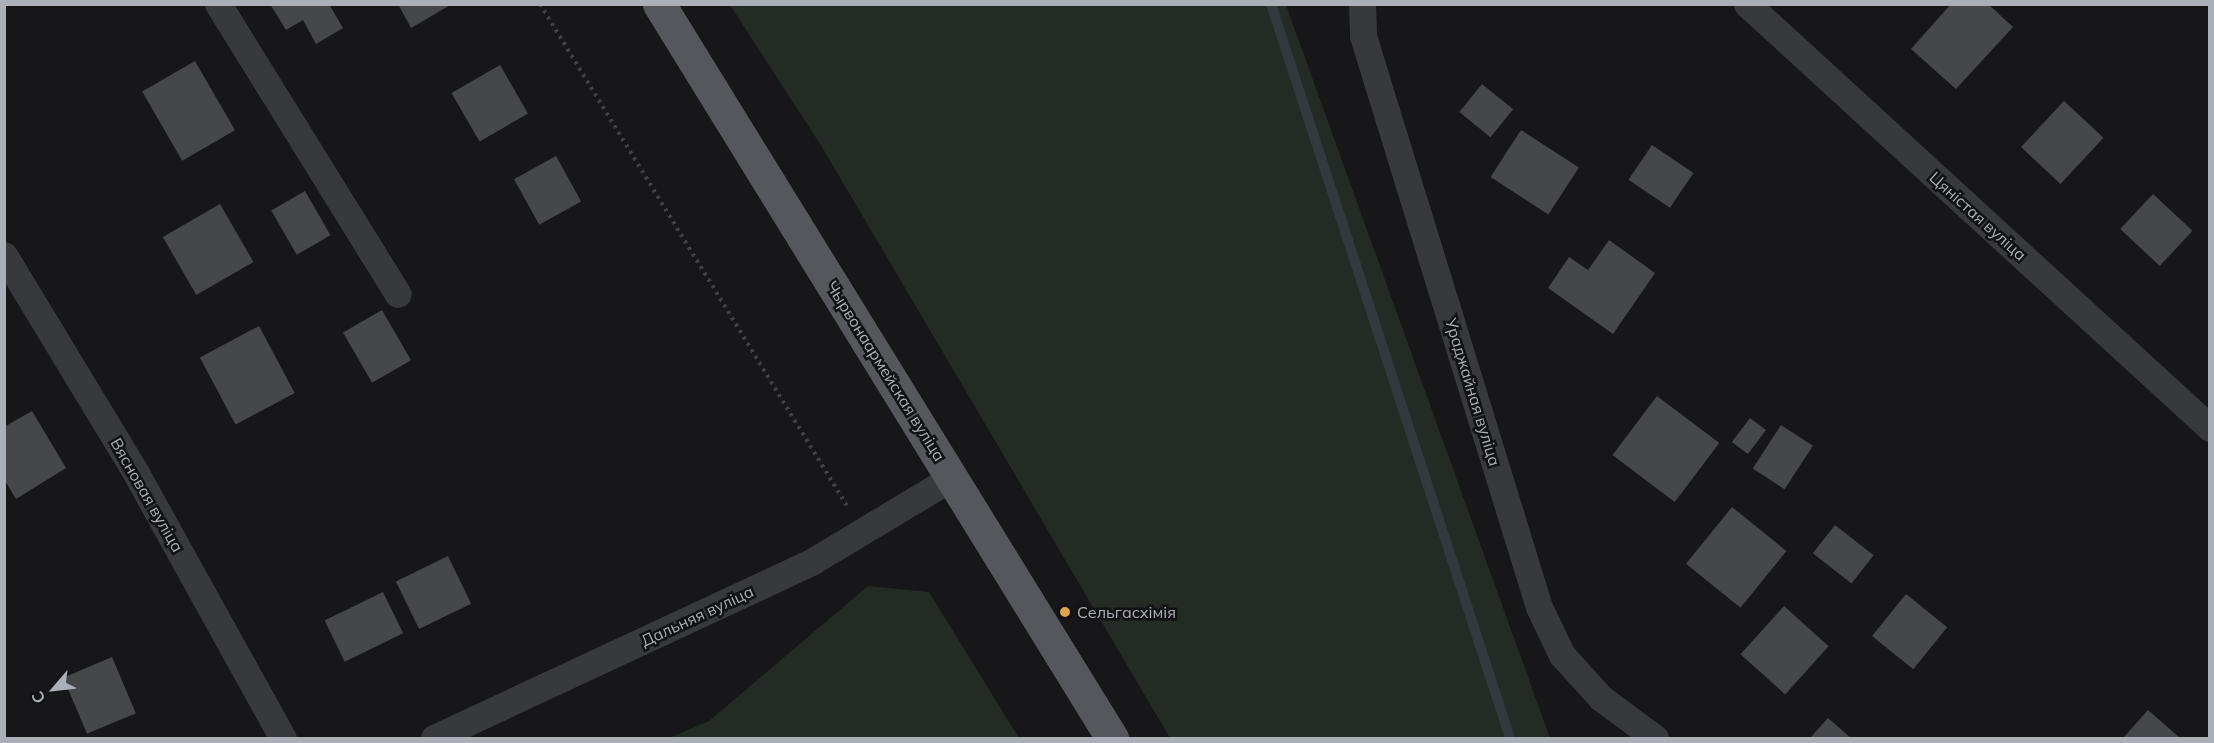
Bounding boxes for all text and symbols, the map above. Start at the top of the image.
street label: Цяністая вуліца [1926,168,2030,264]
street label: Чырвонаармейская вуліца [823,278,949,464]
street label: Ураджайная вуліца [1441,316,1505,468]
street label: Вясновая вуліца [107,435,187,555]
street label: Дальняя вуліца [638,582,756,650]
place label: Сельгасхімія [1077,602,1176,622]
marker: Сельгасхімія [1058,605,1072,619]
north arrow [24,659,84,719]
text: С [27,688,50,707]

